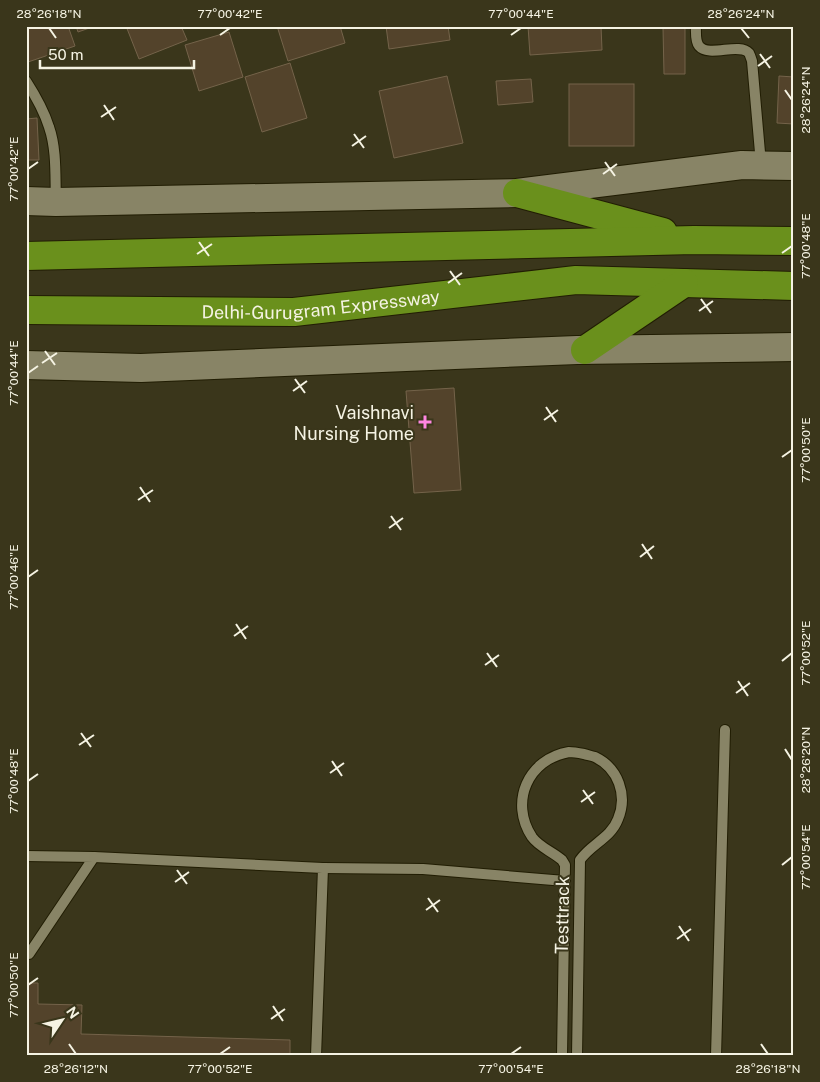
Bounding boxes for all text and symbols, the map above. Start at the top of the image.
text: 28°26'18"N [17,7,81,21]
text: 77°00'42"E [198,7,262,21]
text: 77°00'44"E [488,7,554,21]
text: 28°26'24"N [708,7,774,21]
scale bar [40,38,194,70]
text: 50 m [48,46,83,63]
text: 28°26'24"N [799,67,813,133]
text: 77°00'42"E [7,137,21,201]
text: 77°00'48"E [799,213,813,279]
street label: Delhi-Gurugram Expressway [201,285,441,323]
text: 77°00'44"E [7,340,21,406]
place label: Vaishnavi Nursing Home [294,402,414,444]
marker: Vaishnavi Nursing Home [418,415,432,429]
text: 77°00'50"E [799,417,813,483]
text: 77°00'46"E [7,544,21,610]
text: 77°00'52"E [799,620,813,686]
text: 28°26'20"N [799,727,813,793]
text: 77°00'48"E [7,748,21,814]
text: 77°00'54"E [799,824,813,890]
street label: Testtrack [551,876,573,954]
text: 77°00'50"E [7,952,21,1018]
north arrow [38,994,88,1044]
text: N [63,1003,82,1022]
text: 28°26'12"N [44,1062,108,1076]
text: 77°00'52"E [187,1062,253,1076]
text: 77°00'54"E [478,1062,544,1076]
text: 28°26'18"N [736,1062,800,1076]

